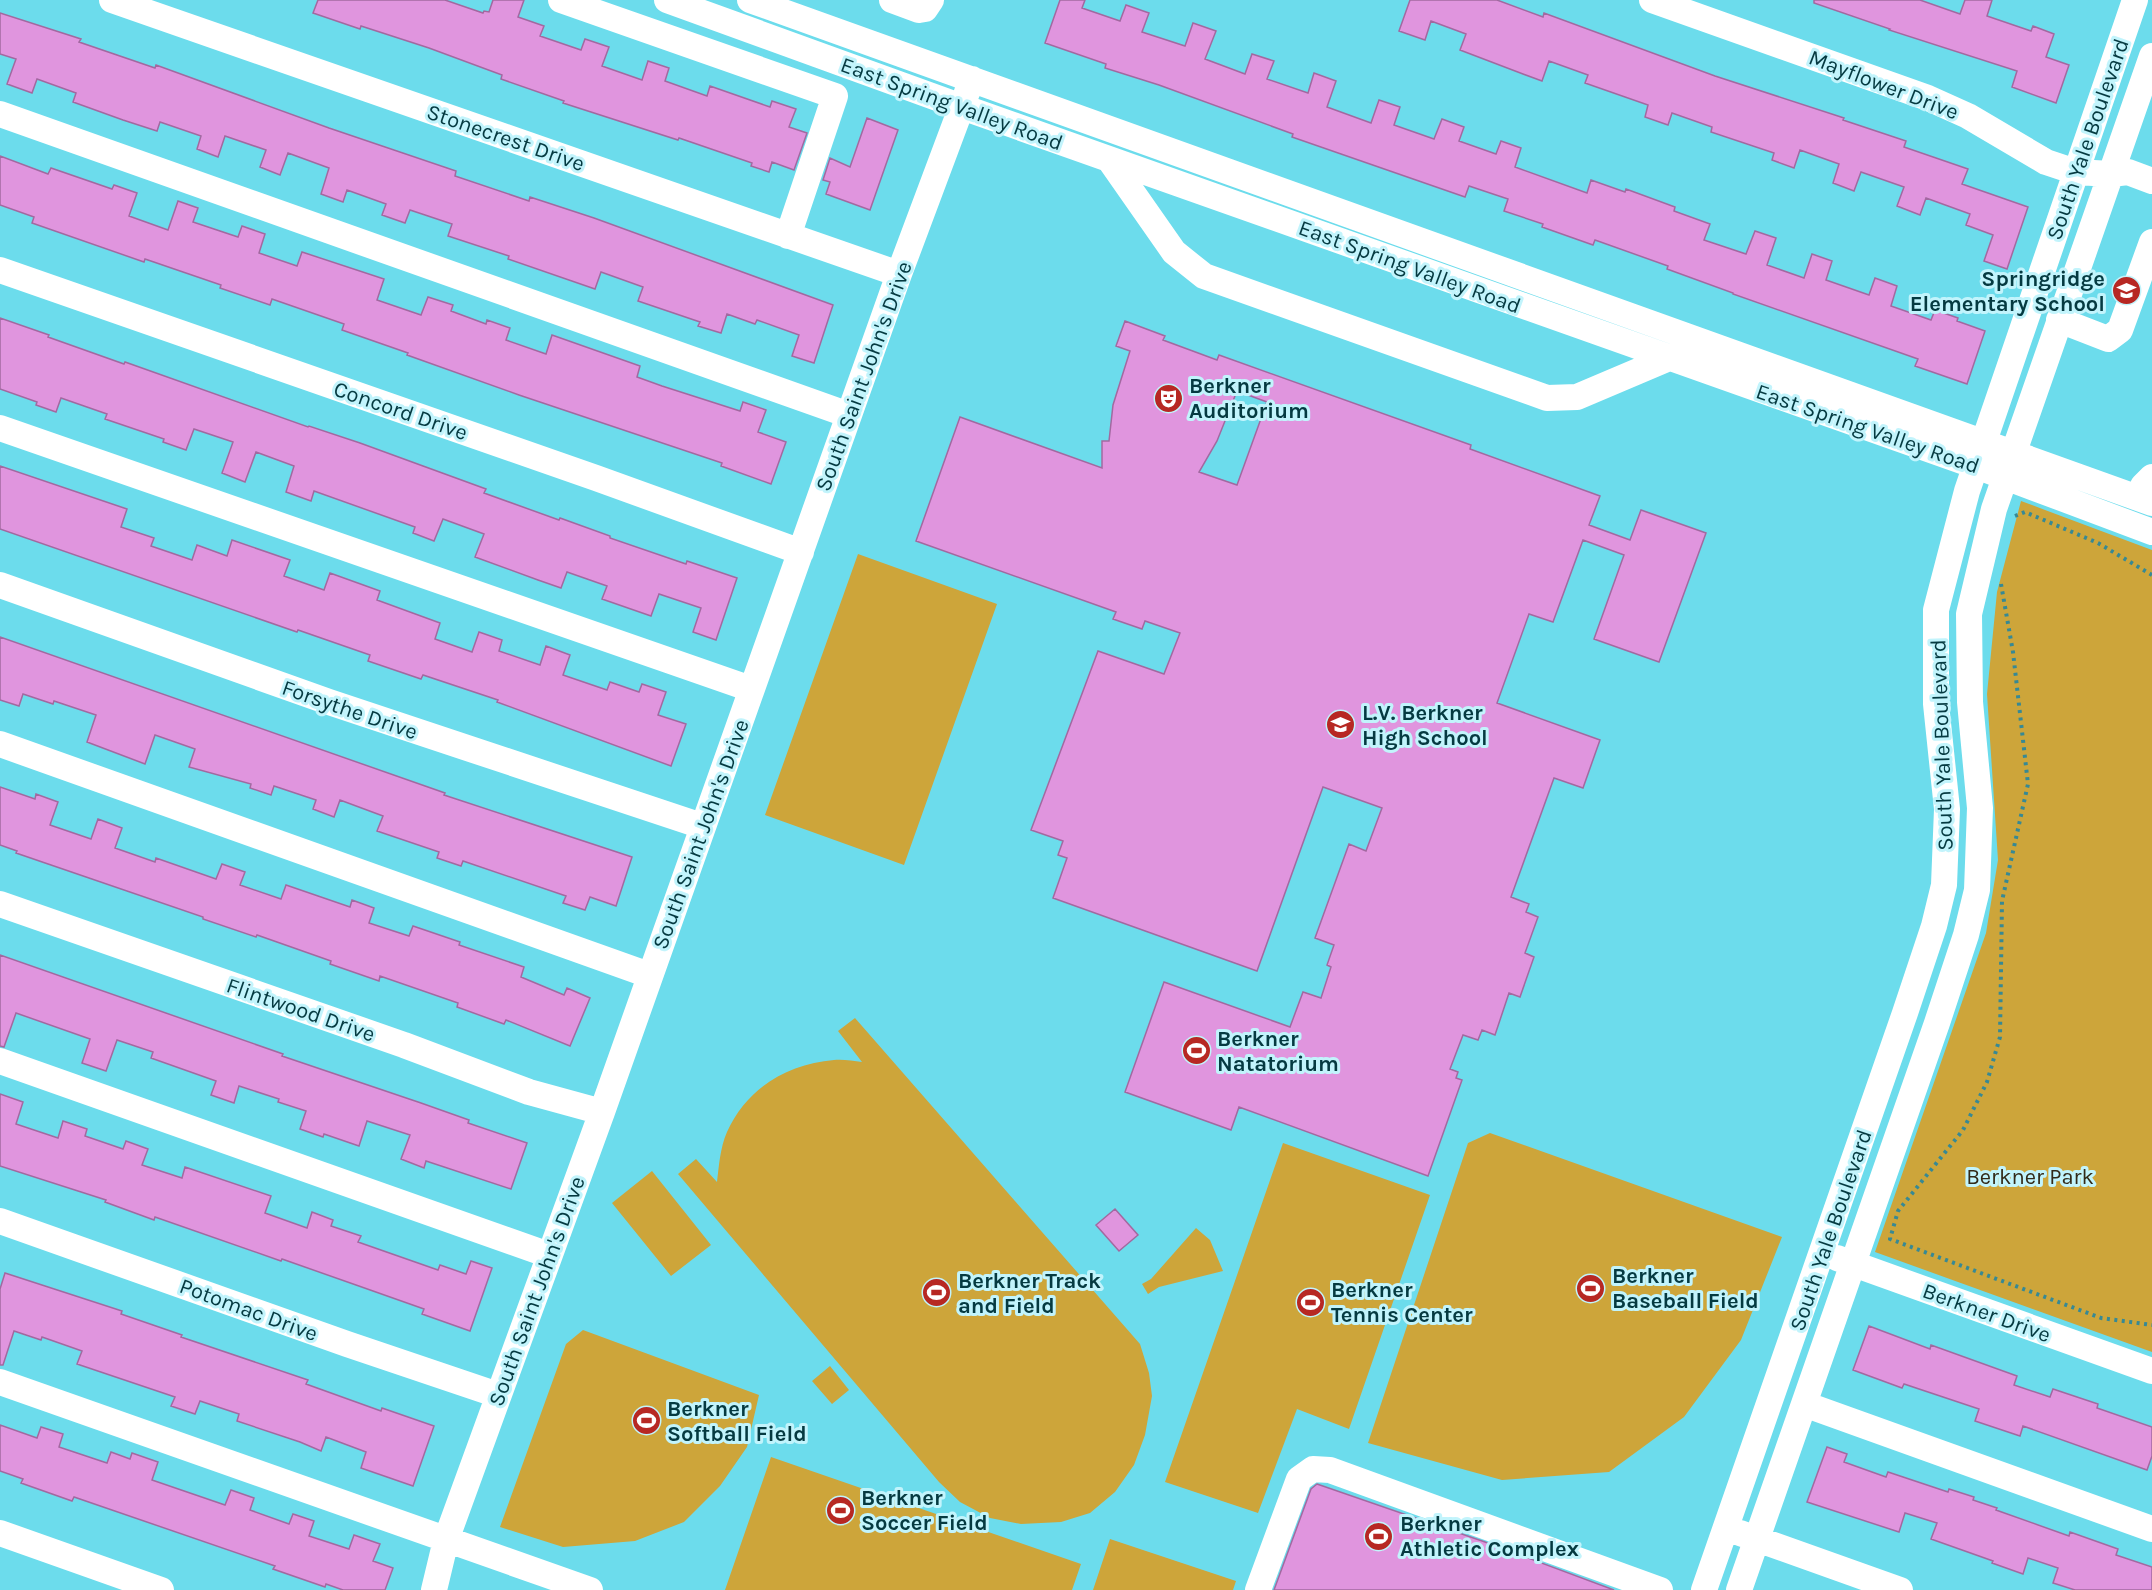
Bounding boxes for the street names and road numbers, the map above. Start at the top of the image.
street label: South Yale Boulevard [2041,35,2135,244]
street label: Mayflower Drive [1805,44,1962,125]
street label: East Spring Valley Road [837,52,1066,156]
street label: Stonecrest Drive [423,99,588,177]
street label: East Spring Valley Road [1295,215,1524,319]
street label: South Saint John's Drive [810,258,918,495]
street label: Concord Drive [330,376,471,446]
street label: East Spring Valley Road [1753,378,1983,479]
street label: South Yale Boulevard [1925,639,1959,851]
street label: Forsythe Drive [278,675,421,745]
street label: South Saint John's Drive [647,716,755,953]
street label: Flintwood Drive [223,972,378,1048]
street label: South Yale Boulevard [1784,1126,1878,1335]
street label: South Saint John's Drive [483,1173,591,1410]
street label: Potomac Drive [176,1273,321,1347]
street label: Berkner Drive [1919,1278,2054,1348]

